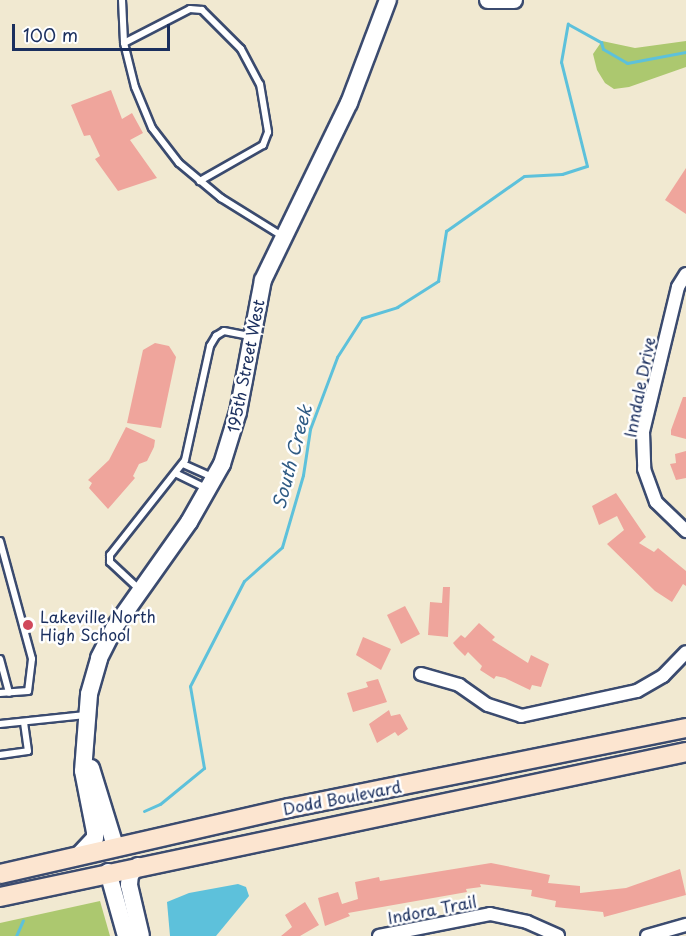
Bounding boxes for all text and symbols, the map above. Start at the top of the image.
scale bar [15,12,172,50]
text: 100 m [23,21,78,48]
street label: 195th Street West [222,297,268,435]
street label: Inndale Drive [620,334,658,440]
water label: South Creek [268,402,316,512]
place label: Lakeville North High School [40,606,156,644]
marker: Lakeville North High School [21,618,35,632]
street label: Dodd Boulevard [281,776,403,818]
street label: Indora Trail [386,891,478,927]

